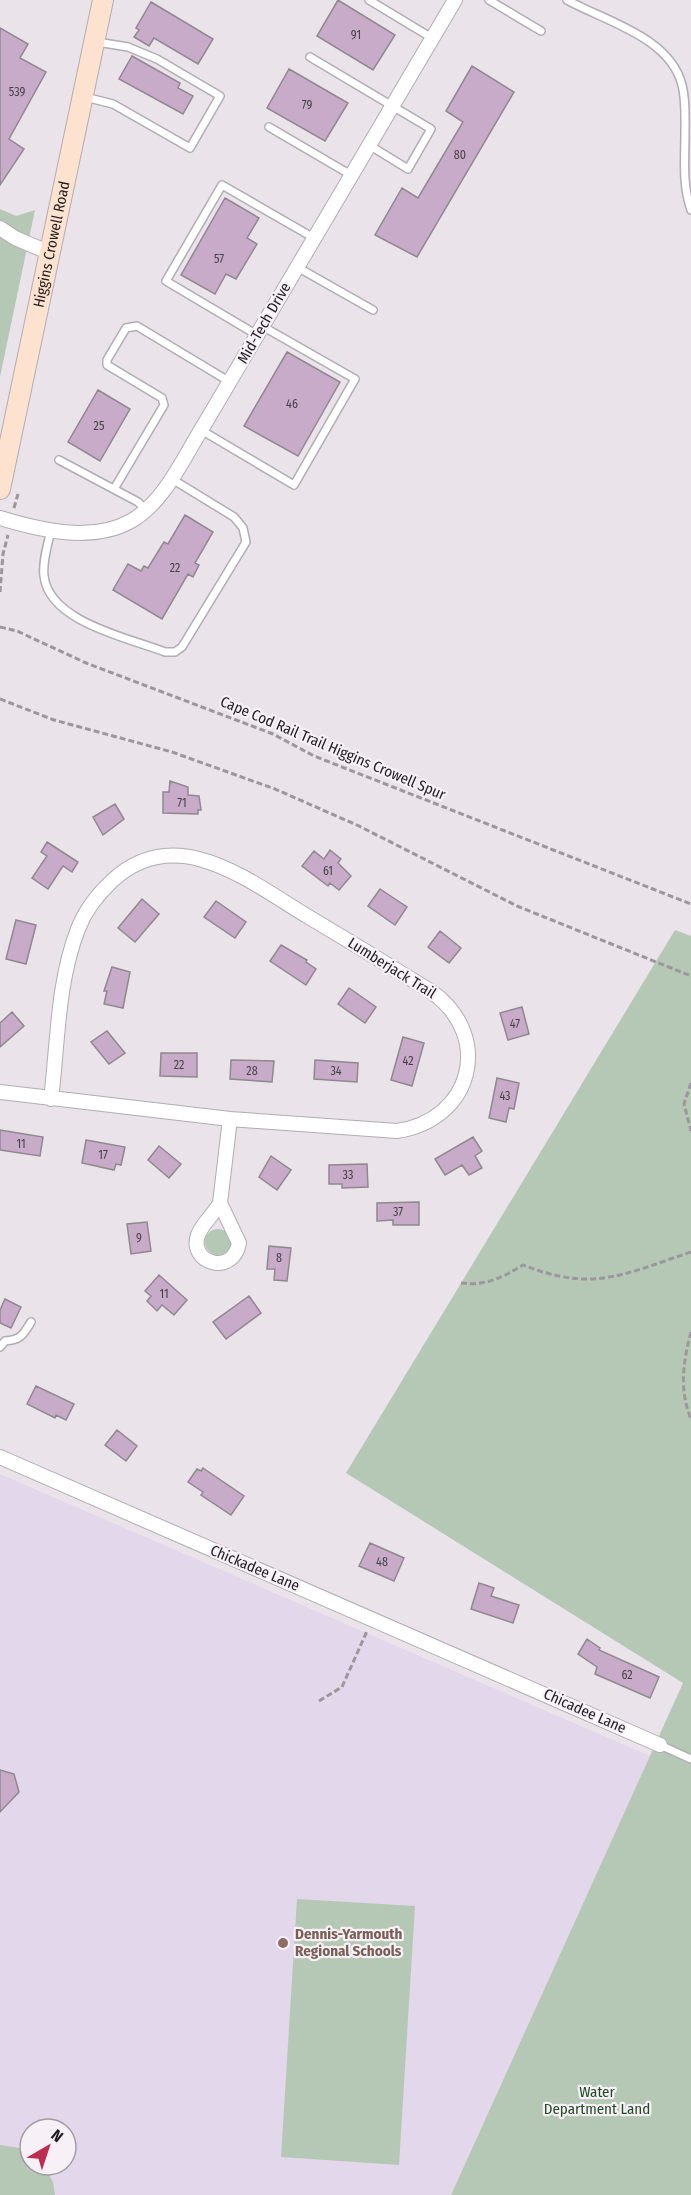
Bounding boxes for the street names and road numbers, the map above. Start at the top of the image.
street label: Higgins Crowell Road [29,180,74,309]
street label: Mid-Tech Drive [234,279,294,367]
street label: Cape Cod Rail Trail Higgins Crowell Spur [218,692,449,804]
street label: Lumberjack Trail [345,934,439,1002]
street label: Chickadee Lane [208,1541,302,1595]
street label: Chicadee Lane [541,1685,629,1737]

